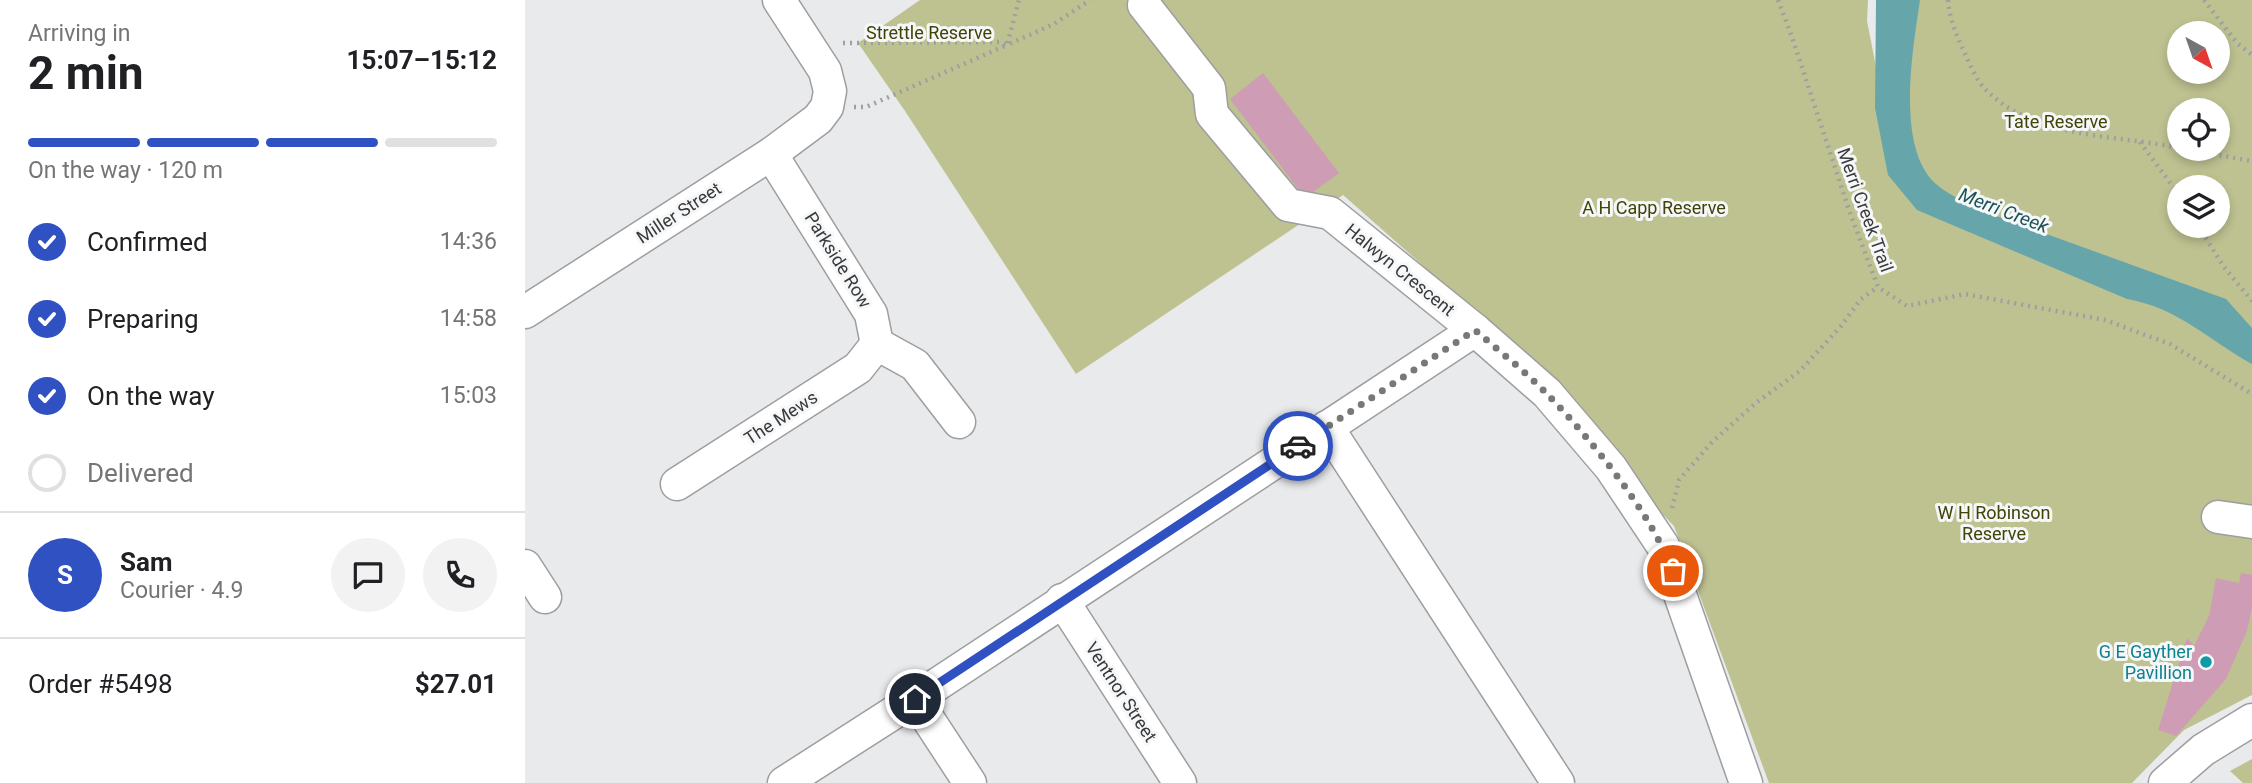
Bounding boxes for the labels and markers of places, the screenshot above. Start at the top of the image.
pin [1643,541,1703,601]
place label: G E Gayther Pavillion [2099,641,2192,683]
marker: G E Gayther Pavillion [2198,654,2214,670]
pin [885,669,945,729]

